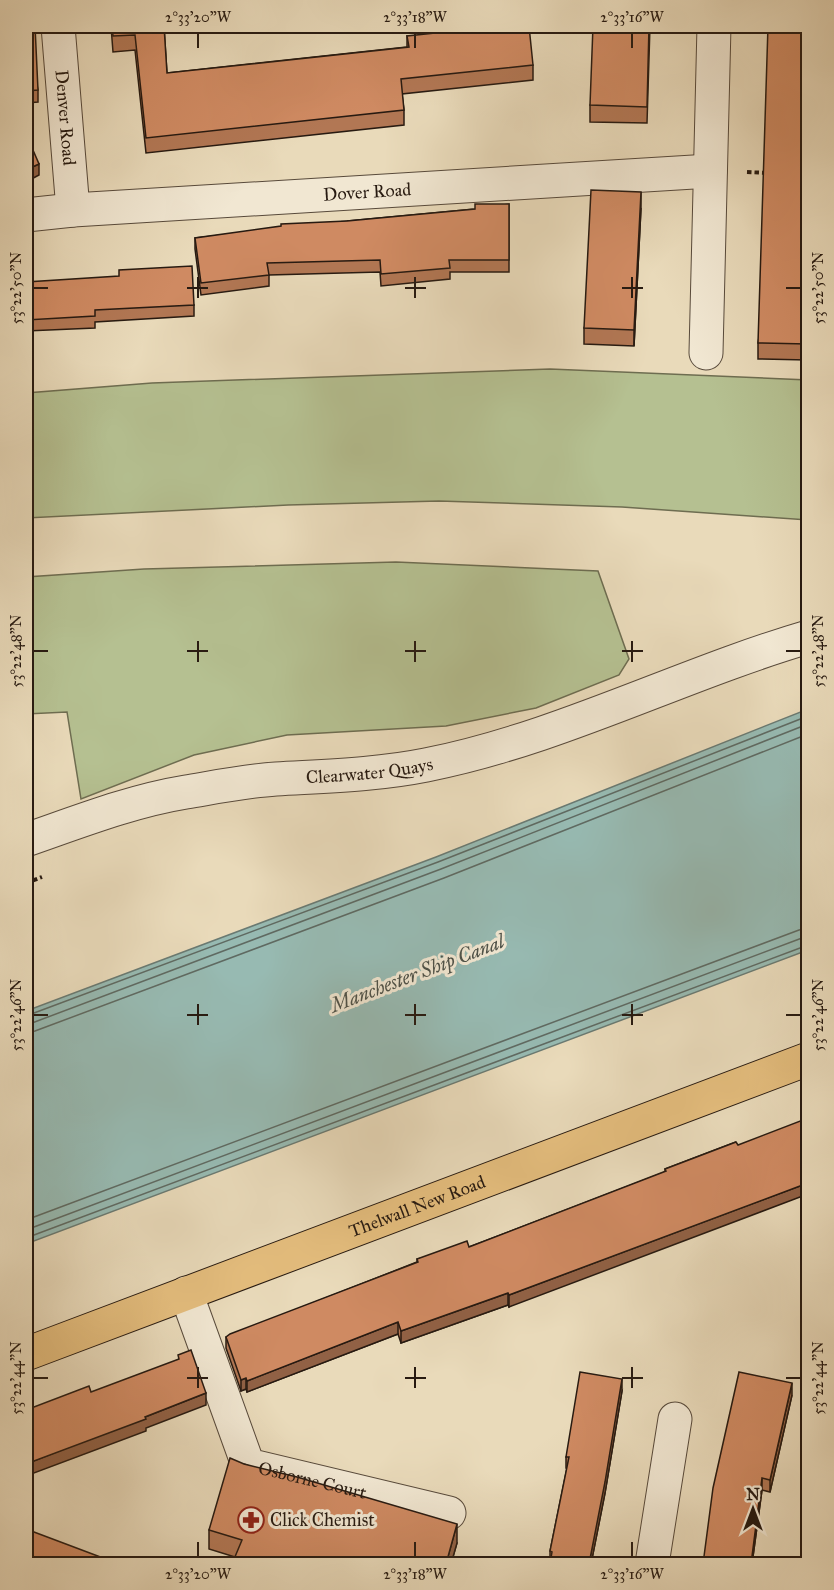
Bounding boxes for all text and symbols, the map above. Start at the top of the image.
text: 2°33'20"W [165,8,232,26]
text: 2°33'18"W [383,8,448,26]
text: 2°33'16"W [600,8,664,26]
street label: Denver Road [51,69,80,167]
street label: Dover Road [322,178,412,206]
text: 53°22'50"N [7,252,25,324]
text: 53°22'50"N [809,252,827,324]
text: 53°22'48"N [7,614,25,687]
text: 53°22'48"N [809,614,827,687]
street label: Clearwater Quays [305,753,435,788]
water label: Manchester Ship Canal [325,928,509,1019]
text: 53°22'46"N [7,978,25,1051]
text: 53°22'46"N [809,978,827,1051]
street label: Thelwall New Road [346,1171,488,1242]
text: 53°22'44"N [7,1341,25,1415]
text: 53°22'44"N [809,1341,827,1415]
street label: Osborne Court [256,1457,369,1504]
north arrow [723,1479,783,1539]
text: N [746,1485,760,1504]
pharmacy icon: Click Chemist [236,1505,266,1535]
place label: Click Chemist [270,1509,375,1531]
text: 2°33'20"W [165,1565,232,1583]
text: 2°33'18"W [383,1565,448,1583]
text: 2°33'16"W [600,1565,664,1583]

